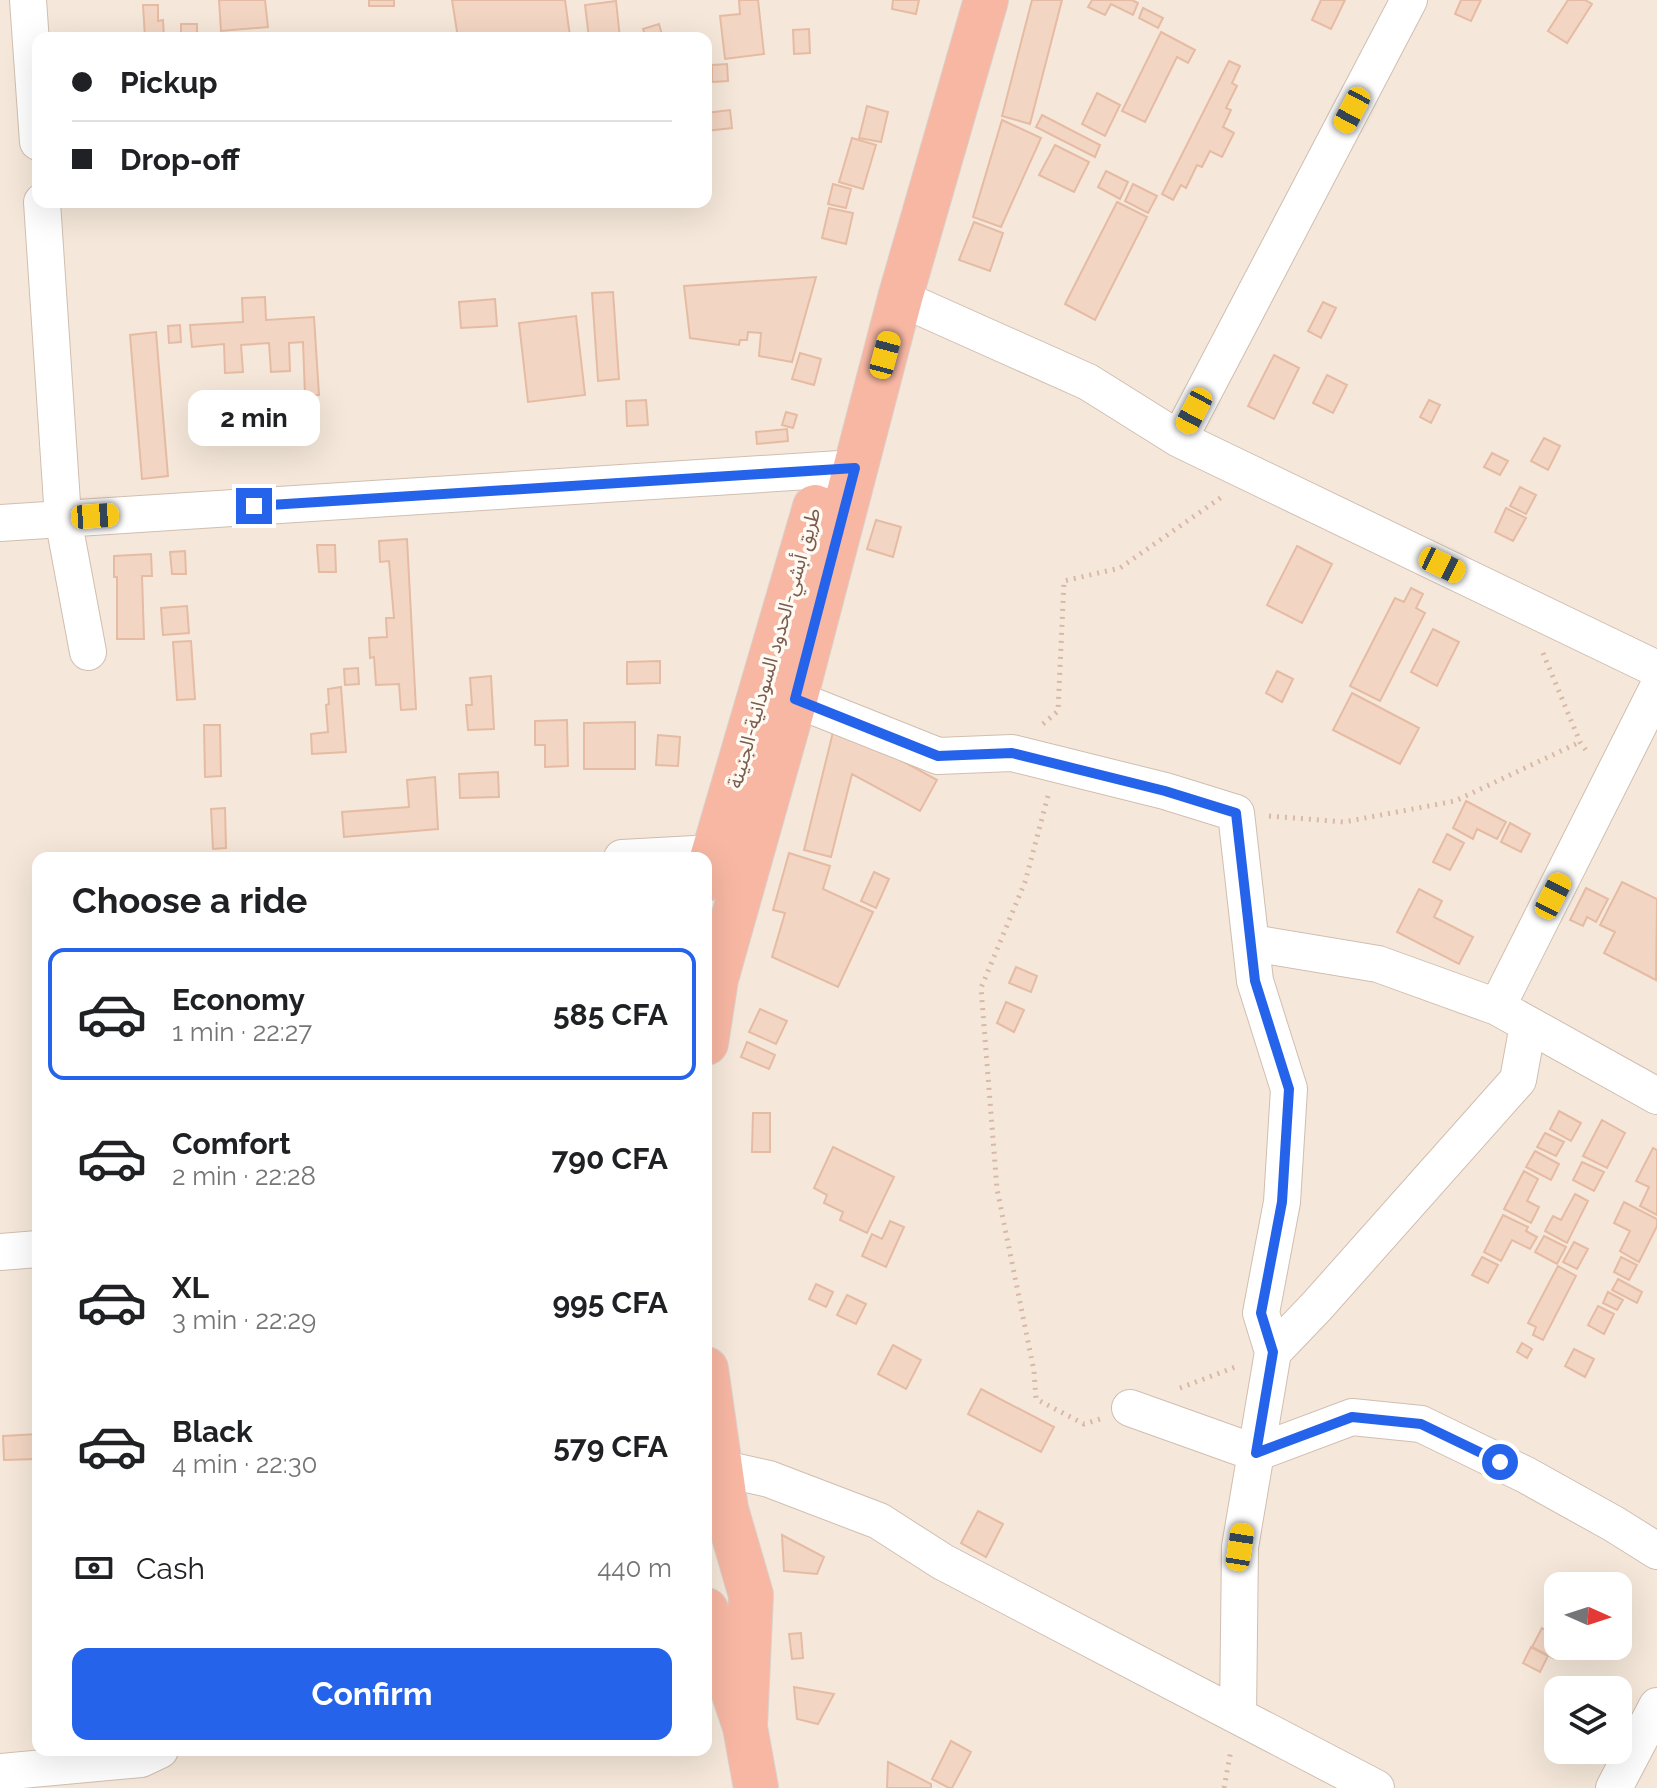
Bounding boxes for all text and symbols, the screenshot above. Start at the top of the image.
text: Pickup [120,65,218,100]
car [1330,83,1374,137]
text: Drop-off [120,142,240,177]
car [867,329,903,381]
car [1172,384,1216,438]
callout: 2 min [188,390,320,446]
text: 2 min [220,403,288,433]
route end [236,488,272,524]
car [70,502,120,530]
street label: طريق أبشي-الحدود السودانية-الجنينة [722,505,829,792]
car [1415,544,1469,586]
car [1531,869,1575,923]
text: Choose a ride [72,879,307,921]
icon: car [76,978,148,1050]
text: Economy [172,982,305,1017]
text: 585 CFA [553,997,668,1032]
text: 1 min · 22:27 [172,1017,312,1047]
icon: car [76,1122,148,1194]
text: Comfort [172,1126,291,1161]
text: 790 CFA [551,1141,668,1176]
text: 2 min · 22:28 [172,1161,316,1191]
icon: car [76,1266,148,1338]
text: XL [172,1270,209,1305]
text: 995 CFA [552,1285,668,1320]
text: 3 min · 22:29 [172,1305,316,1335]
icon: car [76,1410,148,1482]
text: Black [172,1414,253,1449]
text: 579 CFA [553,1429,668,1464]
route start [1482,1444,1518,1480]
text: 4 min · 22:30 [172,1449,318,1479]
car [1224,1521,1256,1573]
icon: cash [72,1546,116,1590]
text: Cash [136,1551,205,1586]
text: 440 m [597,1553,672,1583]
north arrow [1544,1572,1632,1660]
map controls [1544,1572,1632,1764]
button: Confirm [72,1648,672,1740]
button: layers [1544,1676,1632,1764]

